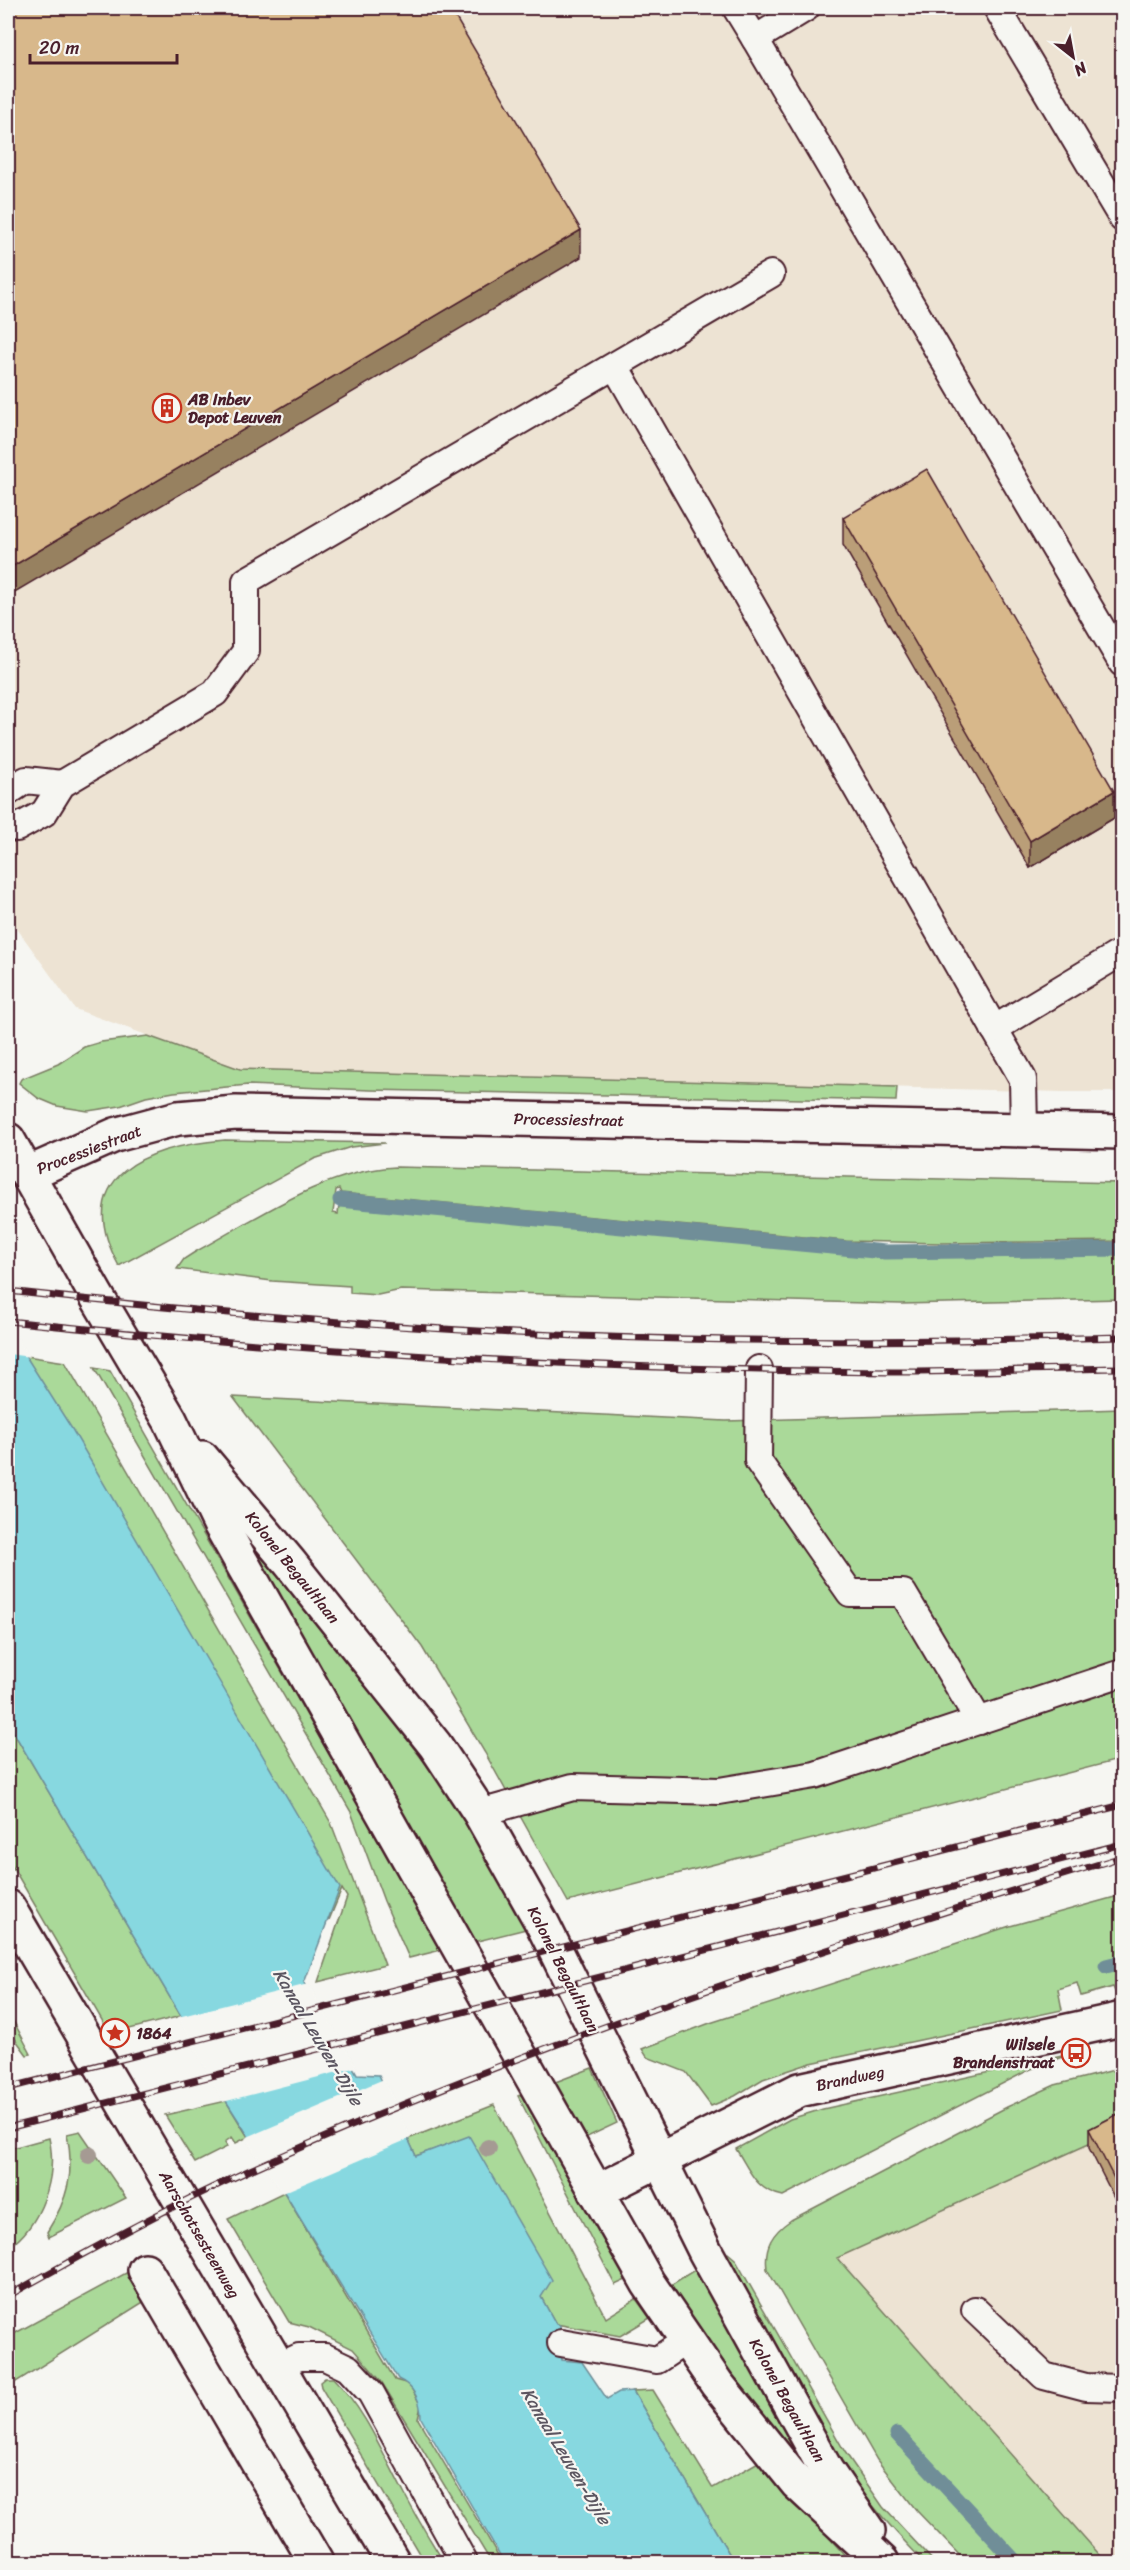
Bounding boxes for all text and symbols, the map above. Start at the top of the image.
scale bar [30,27,177,65]
north arrow [1043,27,1103,87]
text: 20 m [39,32,79,64]
text: N [1067,54,1094,85]
place label: AB Inbev Depot Leuven [187,385,282,432]
building icon: AB Inbev Depot Leuven [151,392,183,424]
street label: Processiestraat [513,1104,625,1135]
street label: Processiestraat [32,1116,146,1183]
street label: Kolonel Begaultlaan [238,1504,348,1631]
street label: Kolonel Begaultlaan [519,1901,608,2038]
water label: Kanaal Leuven-Dijle [264,1962,373,2114]
place icon: 1864 [99,2017,131,2049]
place label: 1864 [136,2019,172,2048]
place label: Wilsele Brandenstraat [953,2030,1055,2077]
bus stop icon: Wilsele Brandenstraat [1060,2037,1092,2069]
street label: Brandweg [813,2057,887,2100]
street label: Aarschotsesteenweg [150,2164,248,2304]
street label: Kolonel Begaultlaan [741,2332,834,2468]
water label: Kanaal Leuven-Dijle [512,2381,621,2533]

